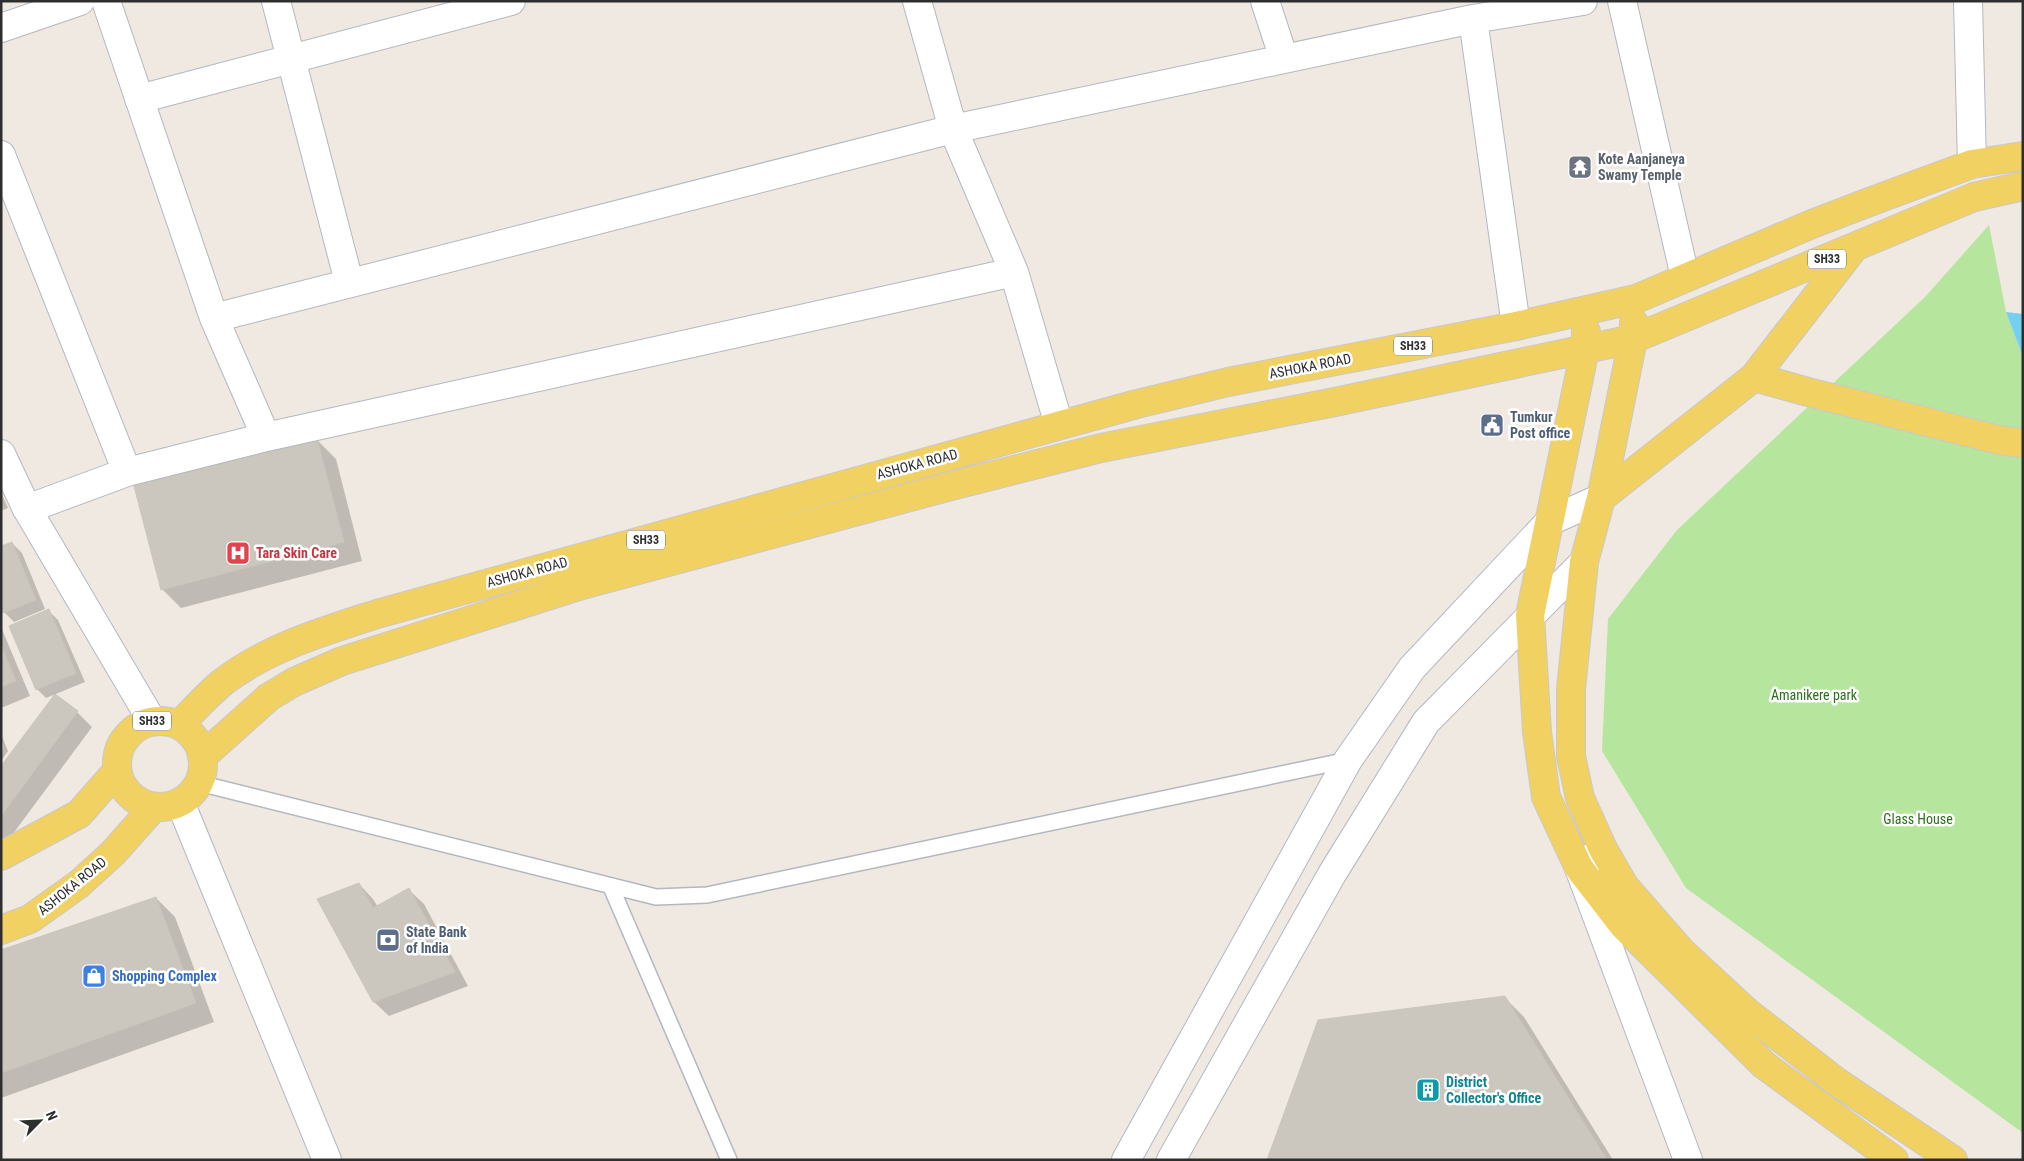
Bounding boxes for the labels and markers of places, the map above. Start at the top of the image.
place label: Kote Aanjaneya Swamy Temple [1598,151,1685,183]
temple icon: Kote Aanjaneya Swamy Temple [1567,154,1593,180]
place label: Tumkur Post office [1510,409,1571,441]
public building icon: Tumkur Post office [1479,412,1505,438]
hospital icon: Tara Skin Care [225,540,251,566]
place label: Tara Skin Care [256,545,337,561]
place label: State Bank of India [406,924,467,956]
bank icon: State Bank of India [375,927,401,953]
shop icon: Shopping Complex [81,963,107,989]
place label: Shopping Complex [112,968,217,984]
place label: District Collector's Office [1446,1074,1542,1106]
building icon: District Collector's Office [1415,1077,1441,1103]

